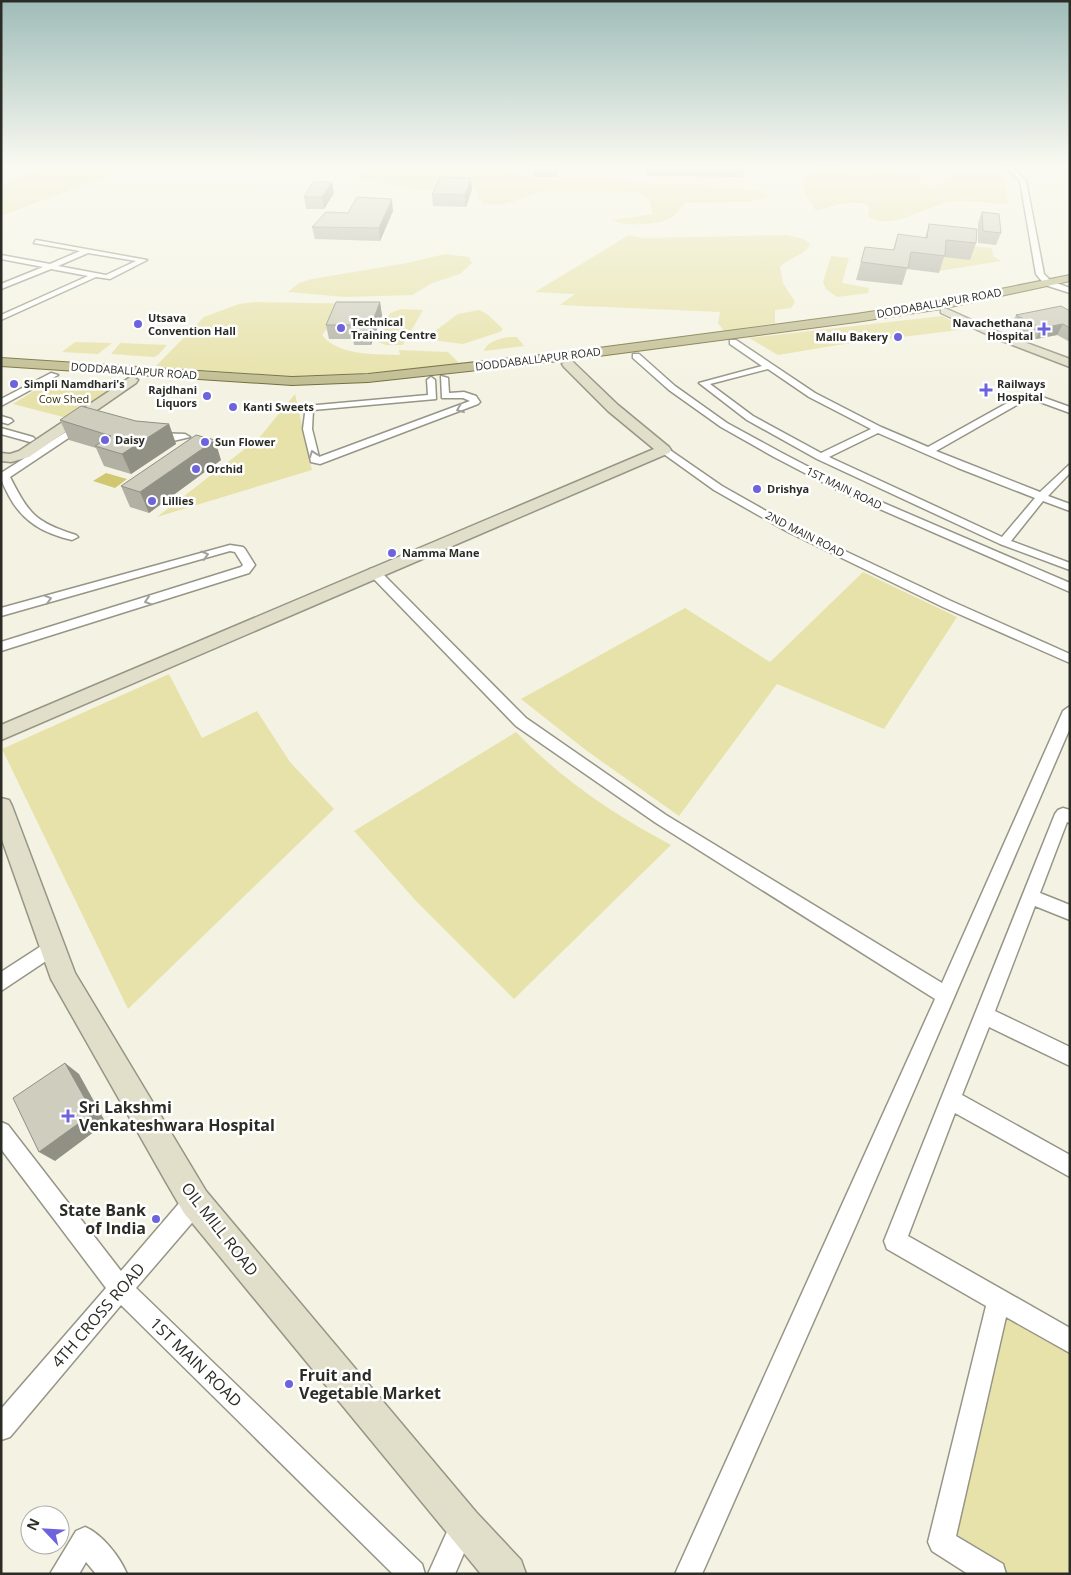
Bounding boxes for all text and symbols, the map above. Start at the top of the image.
street label: DODDABALLAPUR ROAD [875,284,1003,321]
place label: Utsava Convention Hall [148,310,236,338]
place label: Technical Training Centre [351,314,437,342]
place label: Navachethana Hospital [953,315,1033,343]
marker: Utsava Convention Hall [132,318,144,330]
marker: Technical Training Centre [335,322,347,334]
marker: Navachethana Hospital [1037,322,1051,336]
place label: Mallu Bakery [816,329,889,344]
marker: Mallu Bakery [892,331,904,343]
street label: DODDABALLAPUR ROAD [474,343,602,374]
street label: DODDABALLAPUR ROAD [70,359,198,382]
place label: Simpli Namdhari's [24,376,125,391]
place label: Railways Hospital [997,376,1046,404]
marker: Simpli Namdhari's [8,378,20,390]
place label: Rajdhani Liquors [148,382,198,410]
marker: Railways Hospital [979,383,993,397]
marker: Rajdhani Liquors [201,390,213,402]
park label: Cow Shed [39,391,89,406]
place label: Kanti Sweets [243,399,314,414]
marker: Kanti Sweets [227,401,239,413]
one-way arrow [456,402,465,413]
place label: Daisy [115,432,146,447]
marker: Daisy [99,434,111,446]
place label: Sun Flower [215,434,276,449]
marker: Sun Flower [199,436,211,448]
one-way arrow [309,450,319,459]
place label: Orchid [206,461,243,476]
marker: Orchid [190,463,202,475]
street label: 1ST MAIN ROAD [804,463,885,512]
place label: Drishya [767,481,809,496]
marker: Drishya [751,483,763,495]
place label: Lillies [162,493,194,508]
marker: Lillies [146,495,158,507]
street label: 2ND MAIN ROAD [763,507,847,560]
place label: Namma Mane [402,545,480,560]
marker: Namma Mane [386,547,398,559]
one-way arrow [200,551,208,561]
one-way arrow [44,595,52,605]
one-way arrow [144,595,152,605]
place label: Sri Lakshmi Venkateshwara Hospital [79,1096,275,1136]
marker: Sri Lakshmi Venkateshwara Hospital [61,1109,75,1123]
street label: OIL MILL ROAD [176,1178,264,1280]
place label: State Bank of India [59,1199,146,1239]
marker: State Bank of India [150,1213,162,1225]
street label: 4TH CROSS ROAD [46,1258,150,1372]
street label: 1ST MAIN ROAD [145,1312,247,1412]
place label: Fruit and Vegetable Market [299,1364,441,1404]
marker: Fruit and Vegetable Market [283,1378,295,1390]
north arrow [20,1505,70,1555]
text: N [22,1515,44,1533]

